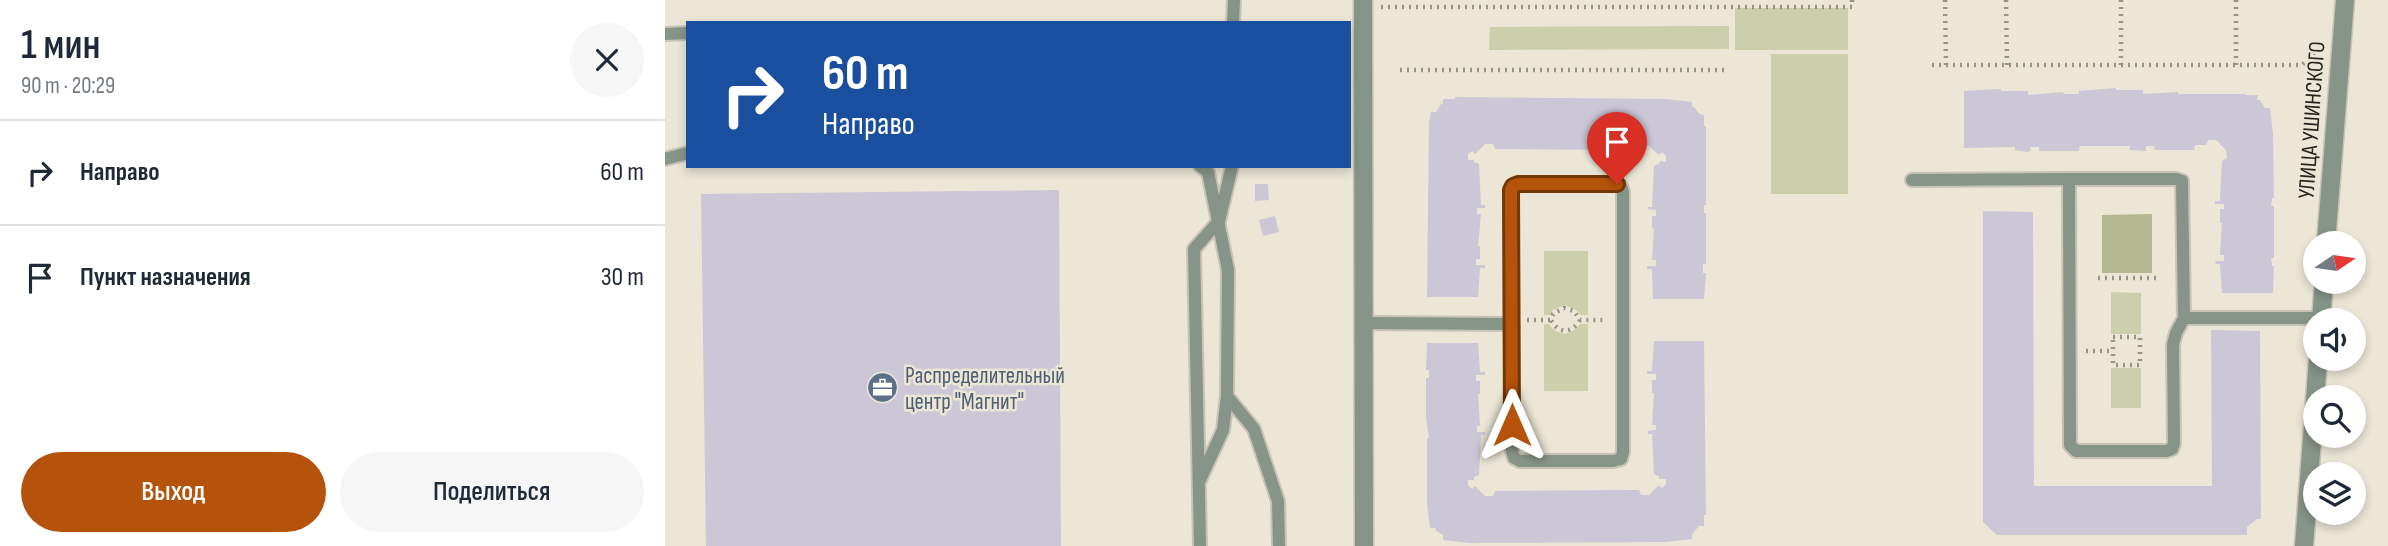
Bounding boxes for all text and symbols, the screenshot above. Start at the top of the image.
text: 1 мин [21,20,101,71]
button: close [570,23,644,97]
street label: УЛИЦА УШИНСКОГО [2293,40,2331,200]
text: 60 m [822,45,909,104]
icon: right [707,49,798,140]
text: 90 m · 20:29 [21,72,115,100]
text: Направо [822,105,915,144]
pin [1587,112,1647,184]
icon: arrive [1598,123,1636,161]
icon: right [21,154,59,192]
text: Направо [80,157,159,188]
text: 60 m [600,157,644,188]
north arrow [2303,231,2366,294]
map controls [2303,231,2366,525]
icon: arrive [21,259,59,297]
text: Пункт назначения [80,262,251,293]
text: 30 m [601,262,644,293]
button: sound [2303,308,2366,371]
place label: Распределительный центр "Магнит" [905,362,1065,416]
office icon: Распределительный центр "Магнит" [865,371,899,405]
button: search [2303,385,2366,448]
position arrow [1475,388,1549,462]
button: Выход [21,452,326,532]
button: Поделиться [340,452,644,532]
button: layers [2303,462,2366,525]

